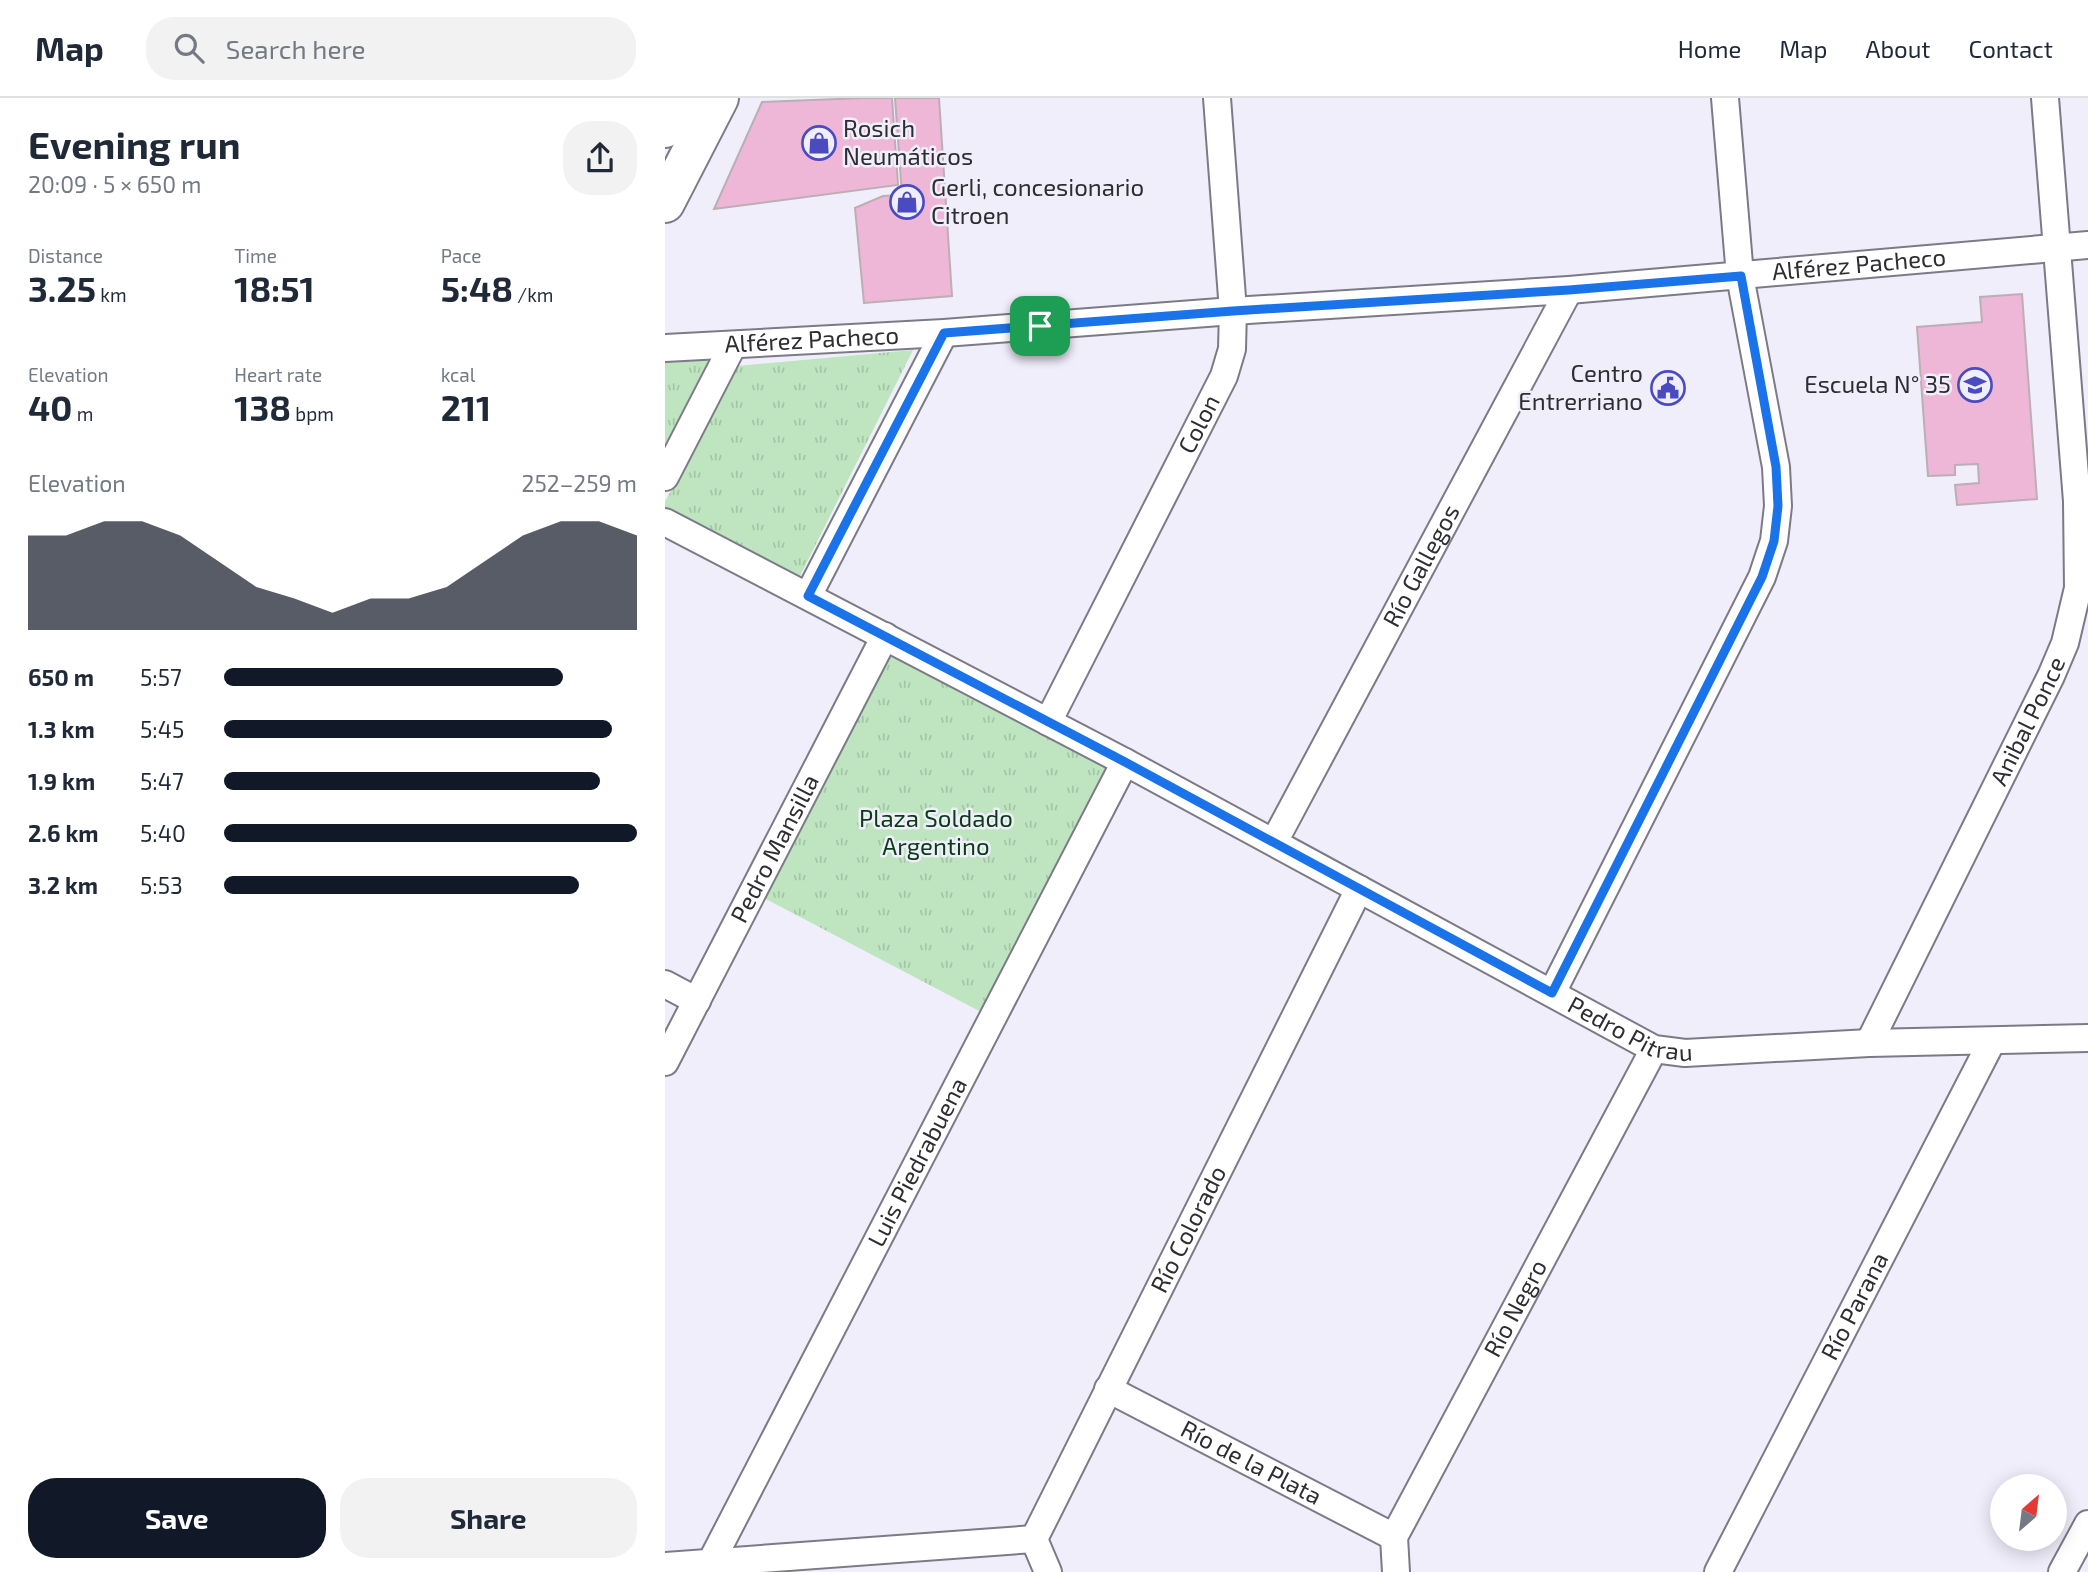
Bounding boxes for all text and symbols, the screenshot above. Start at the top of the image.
search box [146,17,636,80]
text: Map [35,28,104,68]
icon: search [170,29,208,67]
text: Search here [226,33,365,64]
text: Home [1678,34,1741,63]
text: Map [1779,34,1827,63]
text: About [1865,34,1931,63]
text: Contact [1969,34,2053,63]
place label: Rosich Neumáticos [843,113,973,170]
text: Evening run [28,121,241,167]
button: share [563,121,637,195]
shop icon: Rosich Neumáticos [800,124,838,162]
text: 20:09 · 5 × 650 m [28,170,201,198]
place label: Gerli, concesionario Citroen [931,172,1144,229]
shop icon: Gerli, concesionario Citroen [888,183,926,221]
street label: Alférez Pacheco [1771,241,1947,285]
text: Distance [28,244,103,267]
text: Time [234,244,277,267]
text: Pace [441,244,482,267]
text: 3.25 [28,267,96,309]
text: 18:51 [234,267,315,309]
text: 5:48 [441,267,513,309]
text: km [96,283,127,306]
text: /km [513,283,553,306]
pin [1010,296,1070,356]
icon: arrive [1021,307,1059,345]
street label: Alférez Pacheco [724,319,900,358]
place label: Centro Entrerriano [1518,358,1643,415]
text: Elevation [28,363,109,386]
text: Heart rate [234,363,322,386]
text: kcal [441,363,475,386]
school or university icon: Escuela N° 35 [1956,366,1994,404]
public building icon: Centro Entrerriano [1649,369,1687,407]
place label: Escuela N° 35 [1804,369,1951,398]
text: 40 [28,386,72,428]
text: 138 [234,386,291,428]
text: 211 [441,386,491,428]
street label: Colon [1171,389,1225,458]
text: m [72,402,93,425]
text: bpm [291,402,334,425]
text: Elevation [28,469,126,497]
text: 252–259 m [522,469,637,497]
street label: Río Gallegos [1376,499,1465,631]
street label: Anibal Ponce [1983,652,2070,790]
text: 650 m [28,663,94,691]
text: 5:57 [140,663,182,691]
text: 1.3 km [28,715,95,743]
text: 5:45 [140,715,184,743]
text: 1.9 km [28,767,95,795]
text: 5:47 [140,767,184,795]
street label: Pedro Mansilla [724,769,824,927]
park label: Plaza Soldado Argentino [859,803,1013,860]
text: 2.6 km [28,819,99,847]
text: 5:40 [140,819,186,847]
text: 3.2 km [28,871,98,899]
text: 5:53 [140,871,183,899]
street label: Pedro Pitrau [1563,989,1693,1066]
street label: Luis Piedrabuena [861,1072,972,1251]
street label: Río Colorado [1144,1160,1231,1297]
street label: Río Parana [1814,1247,1893,1364]
street label: Río Negro [1477,1254,1552,1361]
street label: Río de la Plata [1176,1413,1327,1510]
north arrow [1990,1474,2067,1550]
map controls [1990,1474,2067,1551]
button: Save [28,1478,326,1558]
button: Share [340,1478,637,1558]

